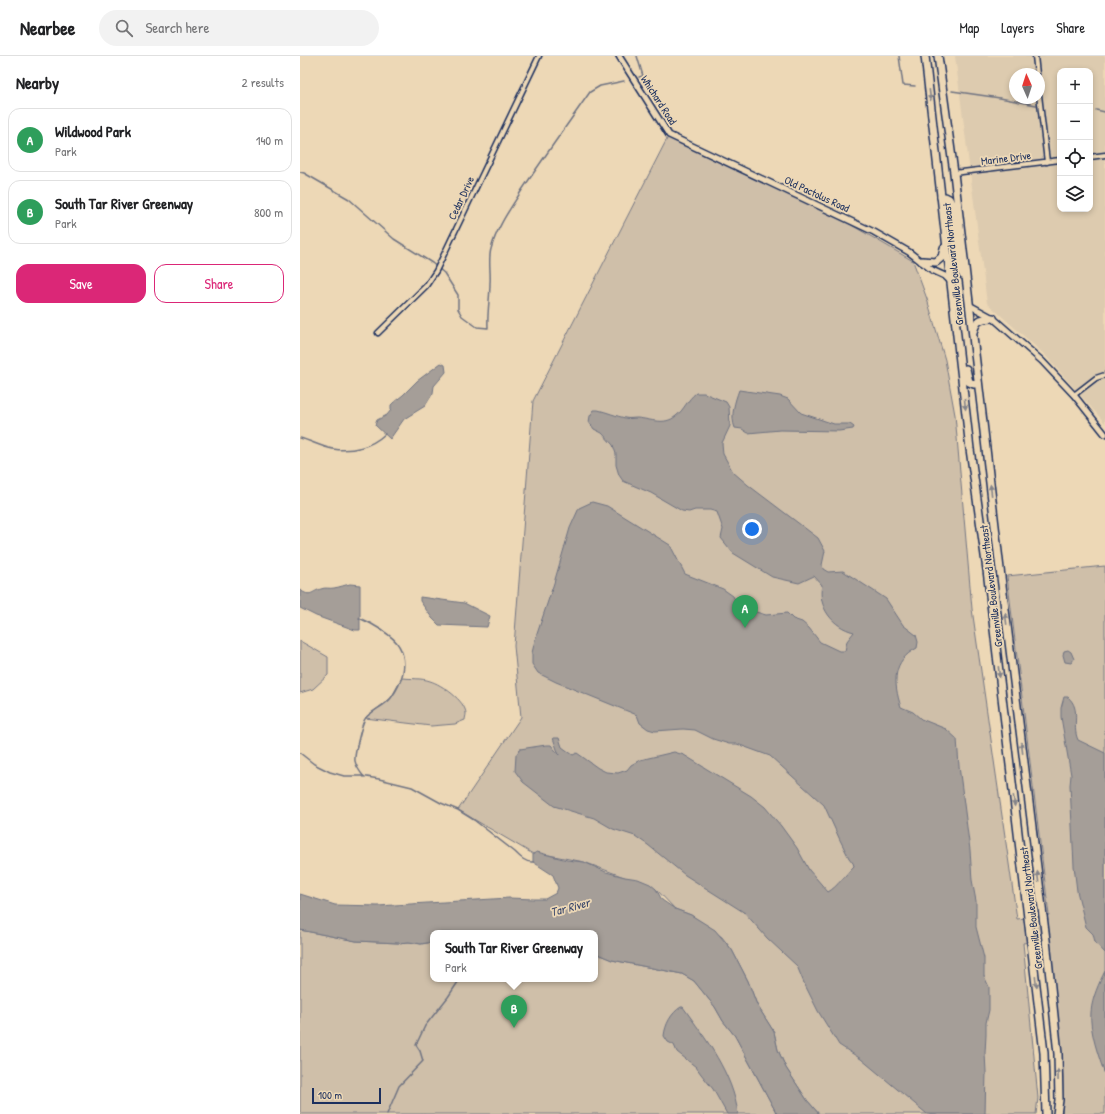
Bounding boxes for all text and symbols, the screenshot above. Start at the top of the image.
search box [99,10,379,46]
text: Nearbee [20,15,75,41]
icon: search [113,17,135,39]
text: Search here [145,17,210,38]
text: Map [959,18,979,37]
text: Layers [1001,18,1034,37]
text: Share [1056,18,1085,37]
north arrow [1009,68,1045,104]
map controls [1057,68,1093,212]
button: + [1057,68,1093,104]
text: Nearby [16,71,59,94]
text: 2 results [242,73,284,91]
street label: Whichard Road [638,73,681,128]
one-way arrow [926,89,933,101]
button: − [1057,104,1093,140]
text: Wildwood Park [55,121,131,142]
text: A [27,131,33,149]
text: 140 m [256,131,283,149]
button: locate [1057,140,1093,176]
text: Park [55,142,77,160]
street label: Marine Drive [980,148,1032,168]
street label: Cedar Drive [445,173,477,222]
street label: Old Pactolus Road [782,173,852,215]
button: layers [1057,176,1093,212]
text: South Tar River Greenway [55,193,193,214]
street label: Greenville Boulevard Northeast [940,202,966,326]
text: B [27,203,33,221]
text: 800 m [254,203,283,221]
text: Park [55,214,77,232]
button: Save [16,264,146,303]
button: Share [154,264,284,303]
one-way arrow [962,398,968,410]
one-way arrow [988,484,994,496]
your location [742,519,762,539]
street label: Greenville Boulevard Northeast [977,524,1005,648]
pin: A [732,595,758,628]
one-way arrow [1003,613,1009,625]
one-way arrow [995,666,1002,678]
one-way arrow [1019,742,1026,754]
one-way arrow [1011,795,1017,807]
street label: Greenville Boulevard Northeast [1017,846,1045,970]
one-way arrow [1035,871,1041,883]
water label: Tar River [548,893,593,920]
popup [430,930,598,982]
text: South Tar River Greenway [445,937,583,958]
text: Park [445,958,467,976]
one-way arrow [1033,976,1039,988]
pin: B [501,995,527,1028]
one-way arrow [1055,1069,1062,1081]
scale bar [312,1086,381,1105]
text: 100 m [318,1088,342,1102]

